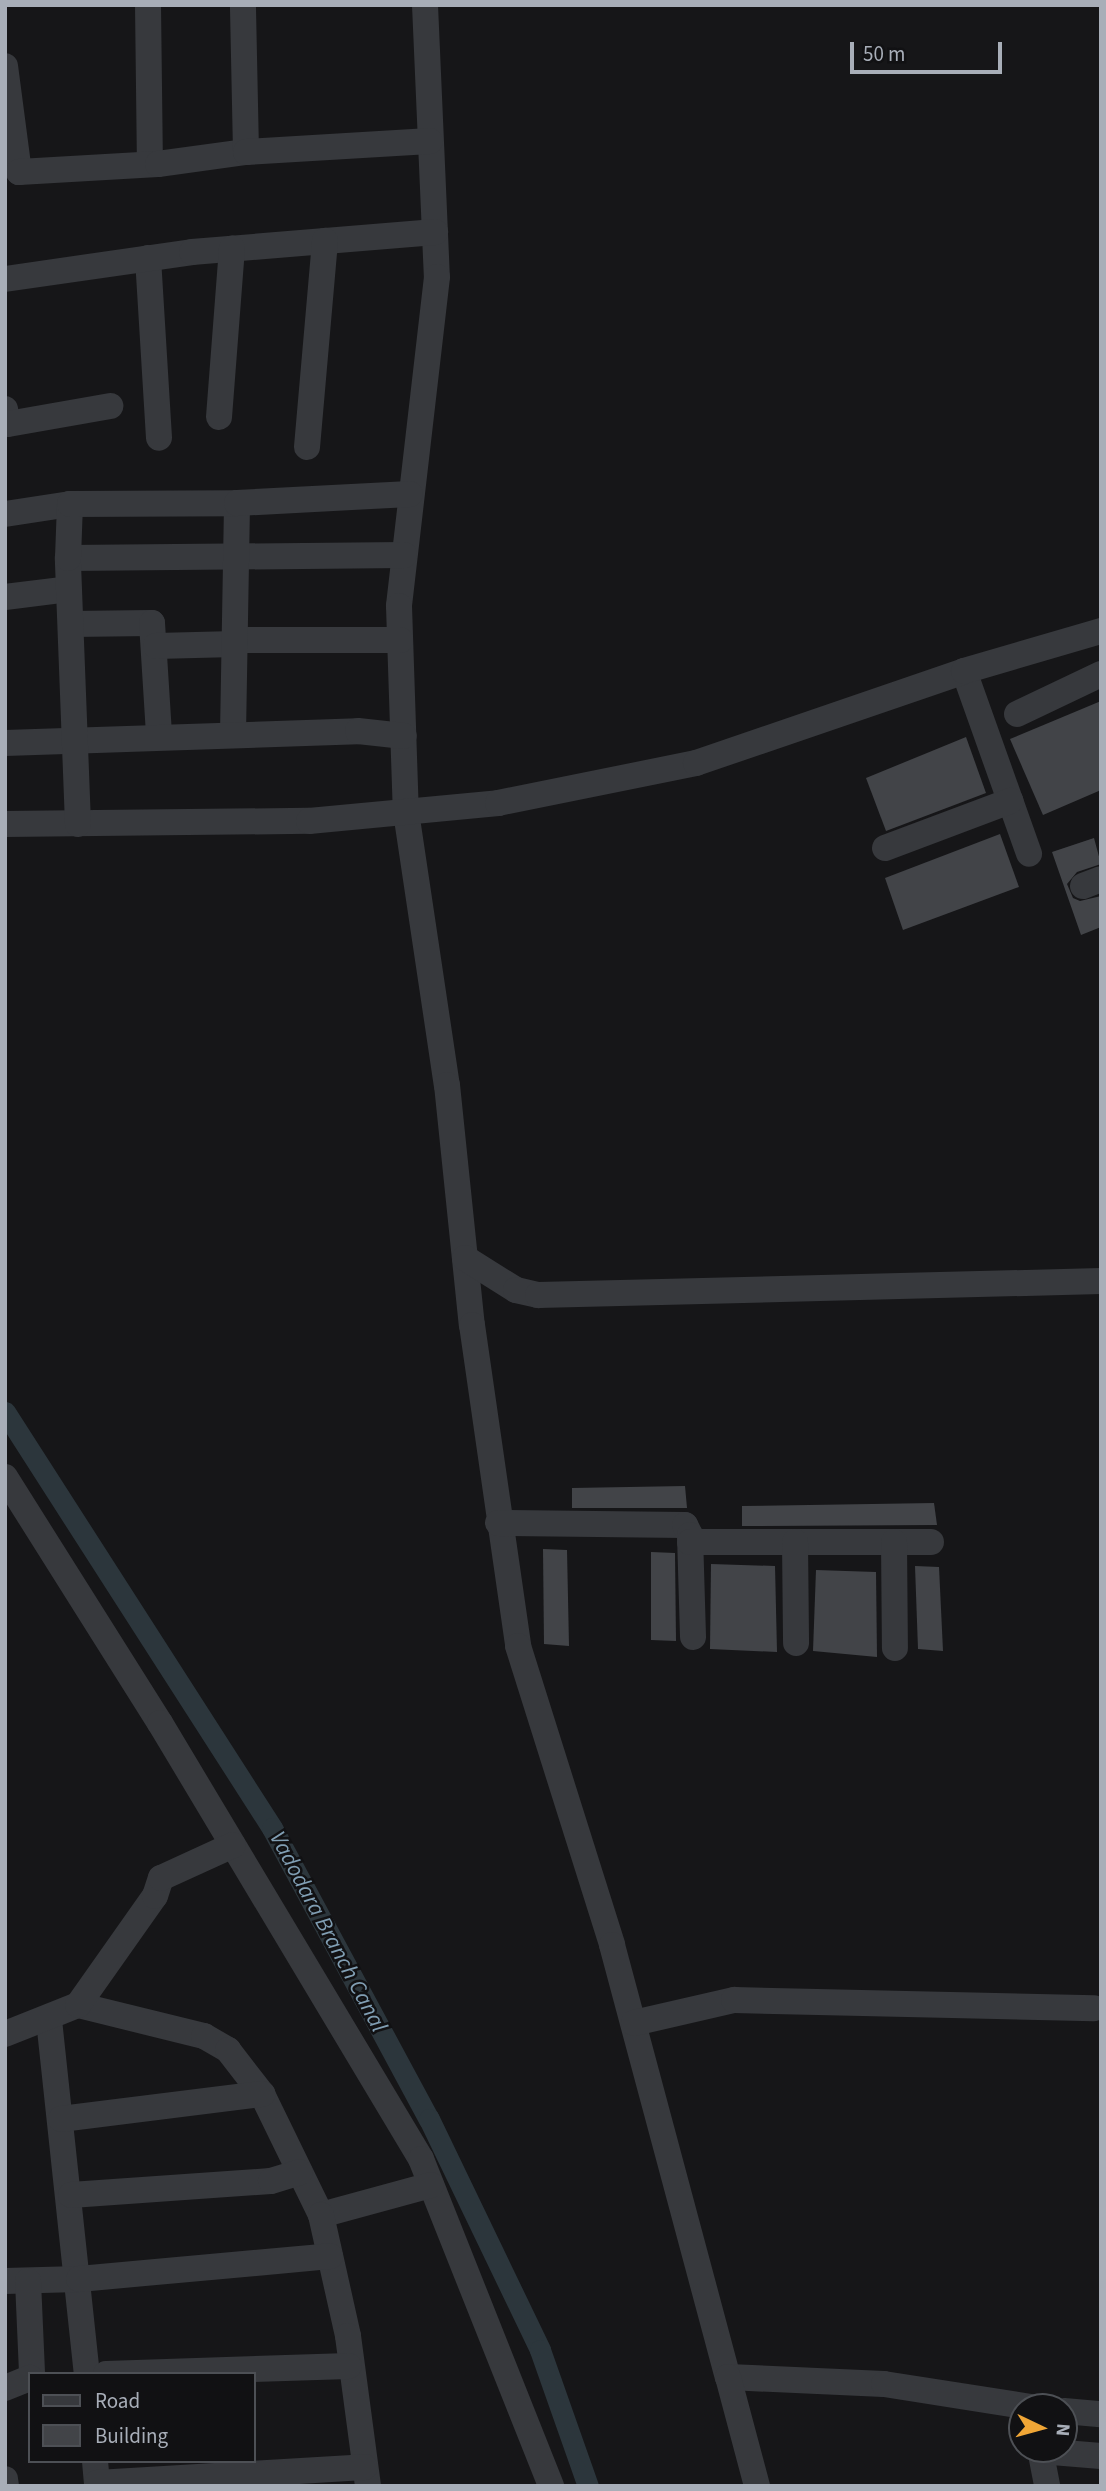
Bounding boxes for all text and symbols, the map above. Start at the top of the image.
scale bar [854,28,1006,72]
text: 50 m [863,39,905,69]
water label: Vadodara Branch Canal [263,1827,393,2037]
legend [28,2372,256,2463]
text: Road [95,2386,140,2416]
north arrow [1008,2393,1078,2463]
text: Building [95,2421,168,2451]
text: N [1048,2422,1076,2437]

